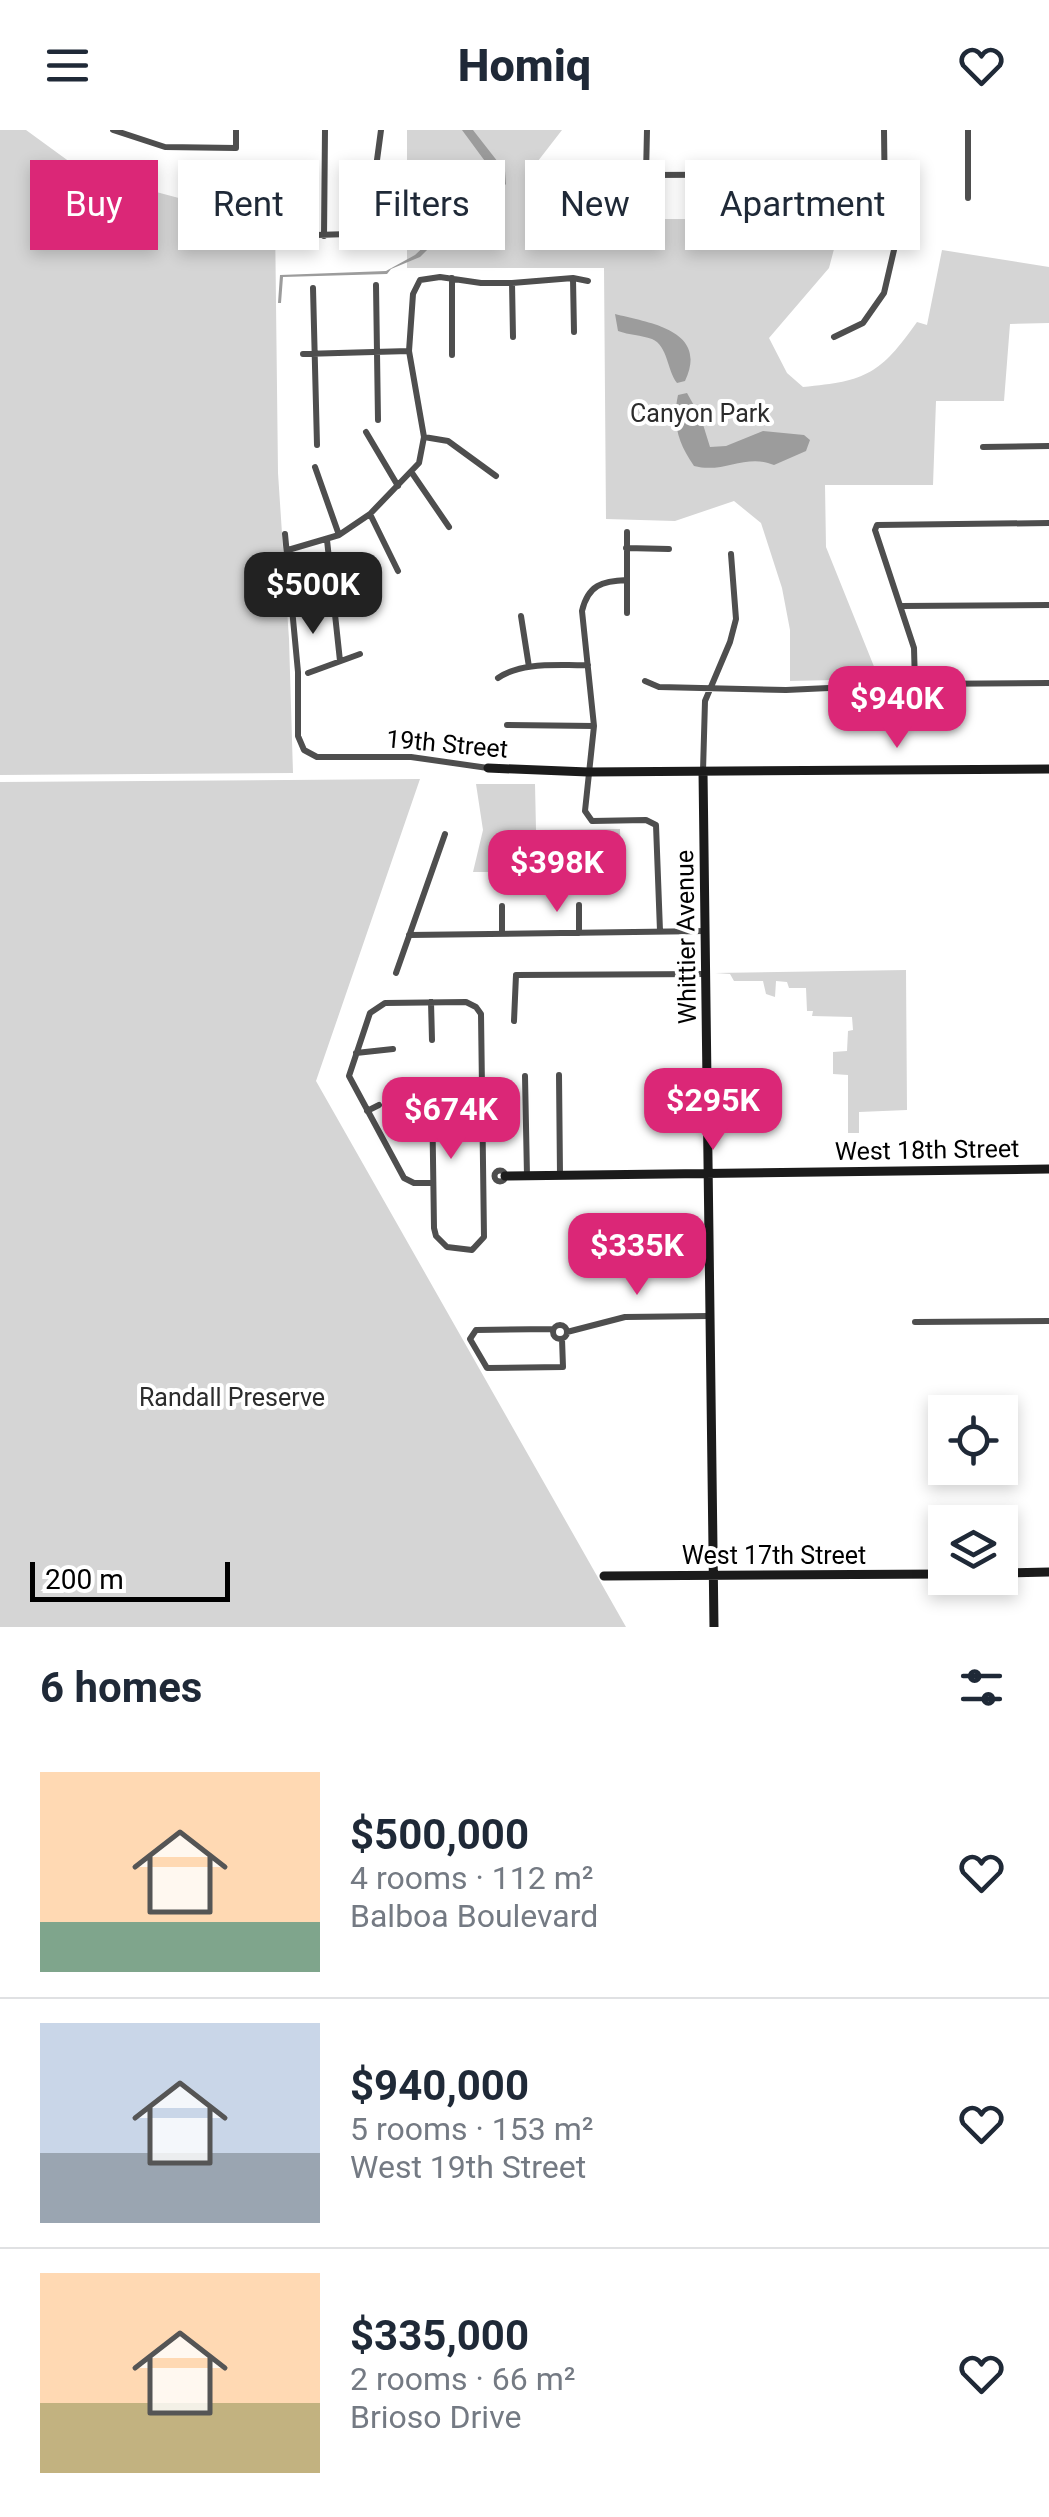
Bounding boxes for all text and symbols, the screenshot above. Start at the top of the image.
icon: menu [40,38,95,93]
icon: heart [954,38,1009,93]
text: Homiq [458,39,591,92]
chip: Buy [30,160,158,250]
chip: Rent [178,160,319,250]
chip: Filters [339,160,505,250]
chip: New [525,160,665,250]
chip: Apartment [685,160,920,250]
park label: Canyon Park [630,399,770,428]
pin: $500K [243,552,383,637]
text: $500K [266,565,360,603]
pin: $940K [827,666,967,751]
text: $940K [850,679,944,717]
street label: 19th Street [385,724,509,764]
pin: $398K [487,830,627,915]
text: $398K [510,843,604,881]
street label: Whittier Avenue [670,850,702,1024]
pin: $295K [643,1068,783,1153]
pin: $674K [381,1077,521,1162]
text: $295K [666,1081,760,1119]
text: $674K [404,1090,498,1128]
street label: West 18th Street [834,1134,1020,1166]
pin: $335K [567,1213,707,1298]
text: $335K [590,1226,684,1264]
park label: Randall Preserve [139,1383,325,1412]
map controls [928,1395,1018,1595]
button: locate [928,1395,1018,1485]
button: layers [928,1505,1018,1595]
street label: West 17th Street [682,1541,866,1570]
scale bar [30,1557,230,1602]
text: 200 m [45,1563,124,1596]
icon: filters [954,1660,1009,1715]
text: 6 homes [40,1663,202,1712]
text: $500,000 [350,1810,529,1859]
icon: home [120,1812,240,1932]
icon: heart [954,1845,1009,1900]
text: 4 rooms · 112 m² [350,1859,593,1897]
text: Balboa Boulevard [350,1897,598,1935]
text: $940,000 [350,2061,529,2110]
icon: home [120,2063,240,2183]
icon: heart [954,2096,1009,2151]
text: 5 rooms · 153 m² [350,2110,593,2148]
text: West 19th Street [350,2148,586,2186]
text: $335,000 [350,2311,529,2360]
icon: home [120,2313,240,2433]
icon: heart [954,2346,1009,2401]
text: 2 rooms · 66 m² [350,2360,575,2398]
text: Brioso Drive [350,2398,521,2436]

